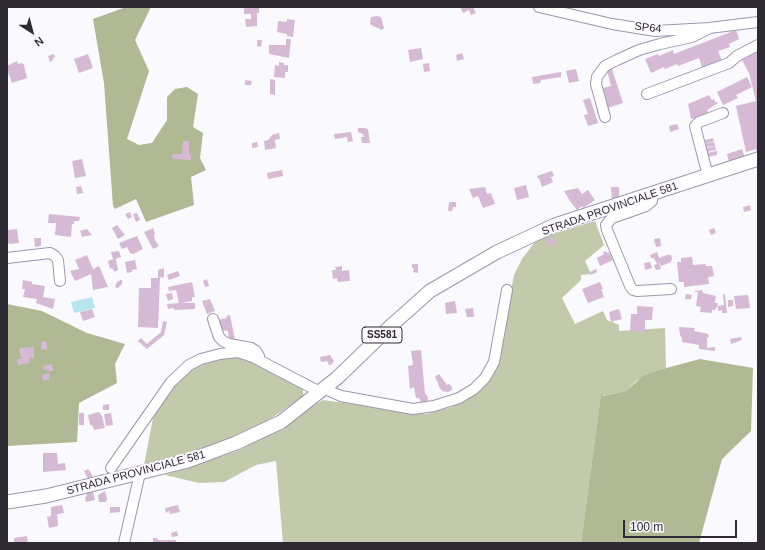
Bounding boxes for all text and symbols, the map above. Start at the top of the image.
north arrow [12,12,52,52]
street label: SP64 [634,20,662,36]
text: N [32,35,46,49]
street label: STRADA PROVINCIALE 581 [540,179,680,239]
road number: SS581 [362,327,402,343]
street label: STRADA PROVINCIALE 581 [65,448,207,498]
scale bar [625,512,739,538]
text: 100 m [630,520,663,534]

